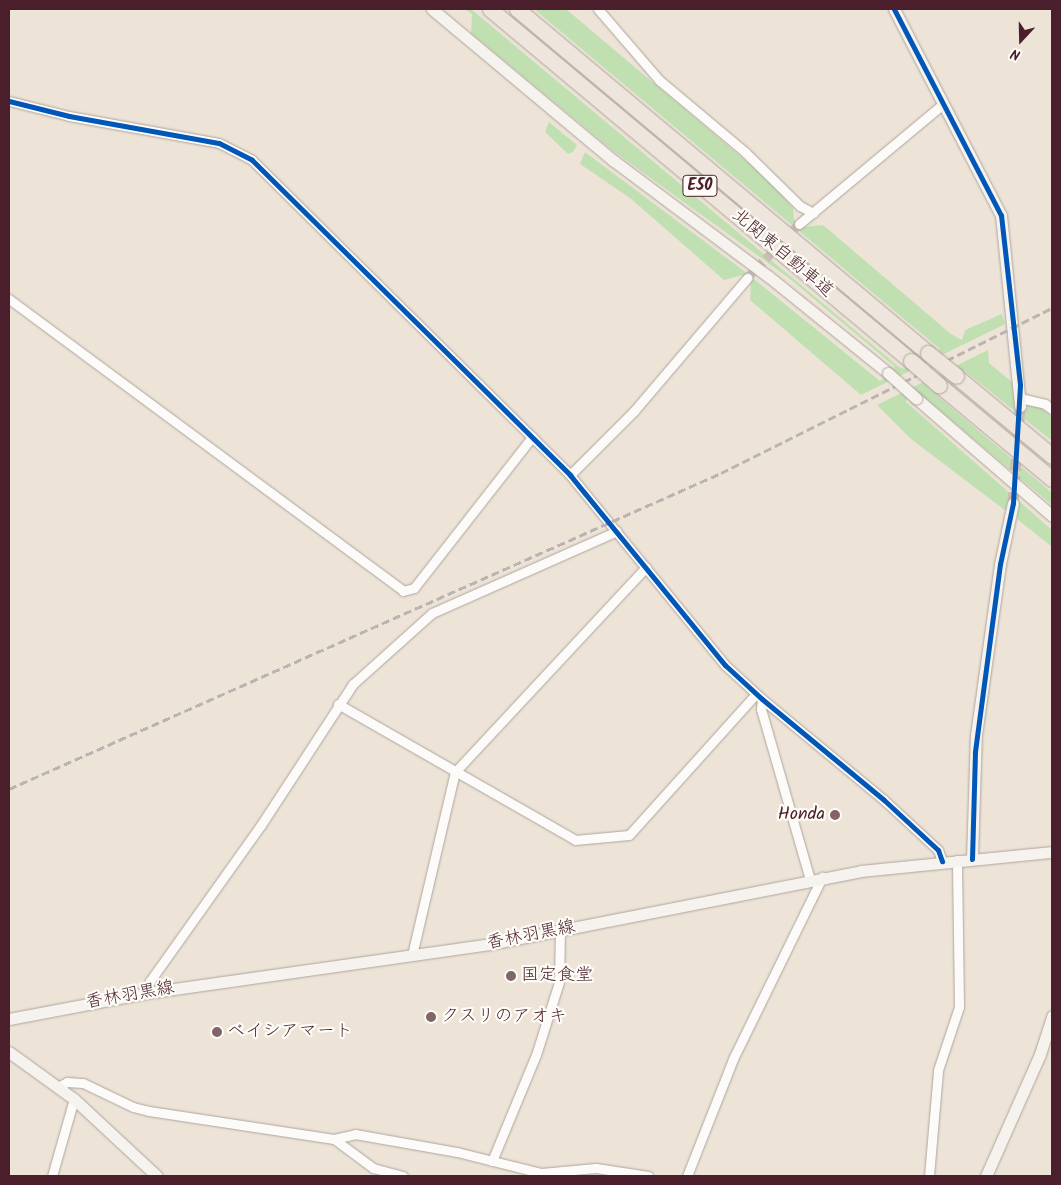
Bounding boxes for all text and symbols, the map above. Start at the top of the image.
north arrow [996,15,1046,65]
text: N [1008,42,1024,66]
road number: E50 [681,172,719,200]
street label: 北関東自動車道 [727,205,837,303]
place label: Honda [778,804,825,826]
marker: Honda [829,809,841,821]
street label: 香林羽黒線 [485,917,577,955]
place label: 国定食堂 [521,965,593,987]
marker: 国定食堂 [505,970,517,982]
street label: 香林羽黒線 [84,978,176,1014]
place label: クスリのアオキ [441,1006,567,1028]
marker: クスリのアオキ [425,1011,437,1023]
place label: ベイシアマート [227,1021,353,1043]
marker: ベイシアマート [211,1026,223,1038]

